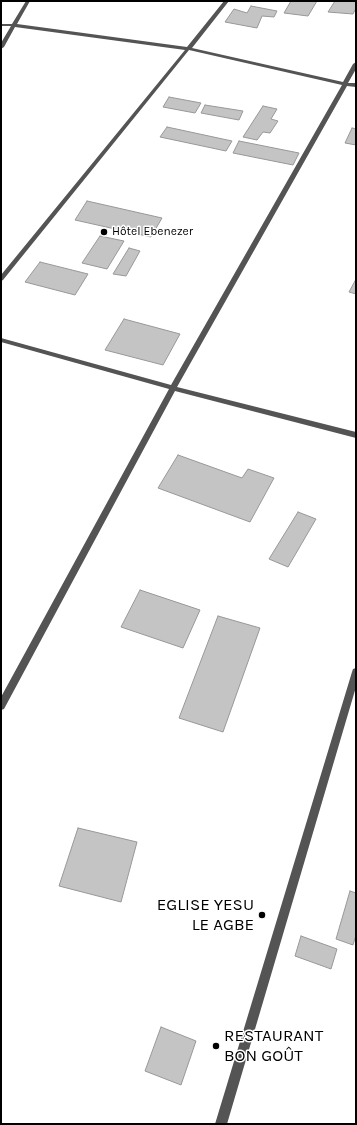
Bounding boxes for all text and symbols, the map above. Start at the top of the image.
place label: Hôtel Ebenezer [112,225,193,239]
marker: Hôtel Ebenezer [99,227,109,237]
place label: EGLISE YESU LE AGBE [157,895,254,935]
marker: EGLISE YESU LE AGBE [257,910,267,920]
place label: RESTAURANT BON GOÛT [224,1026,323,1066]
marker: RESTAURANT BON GOÛT [211,1041,221,1051]

